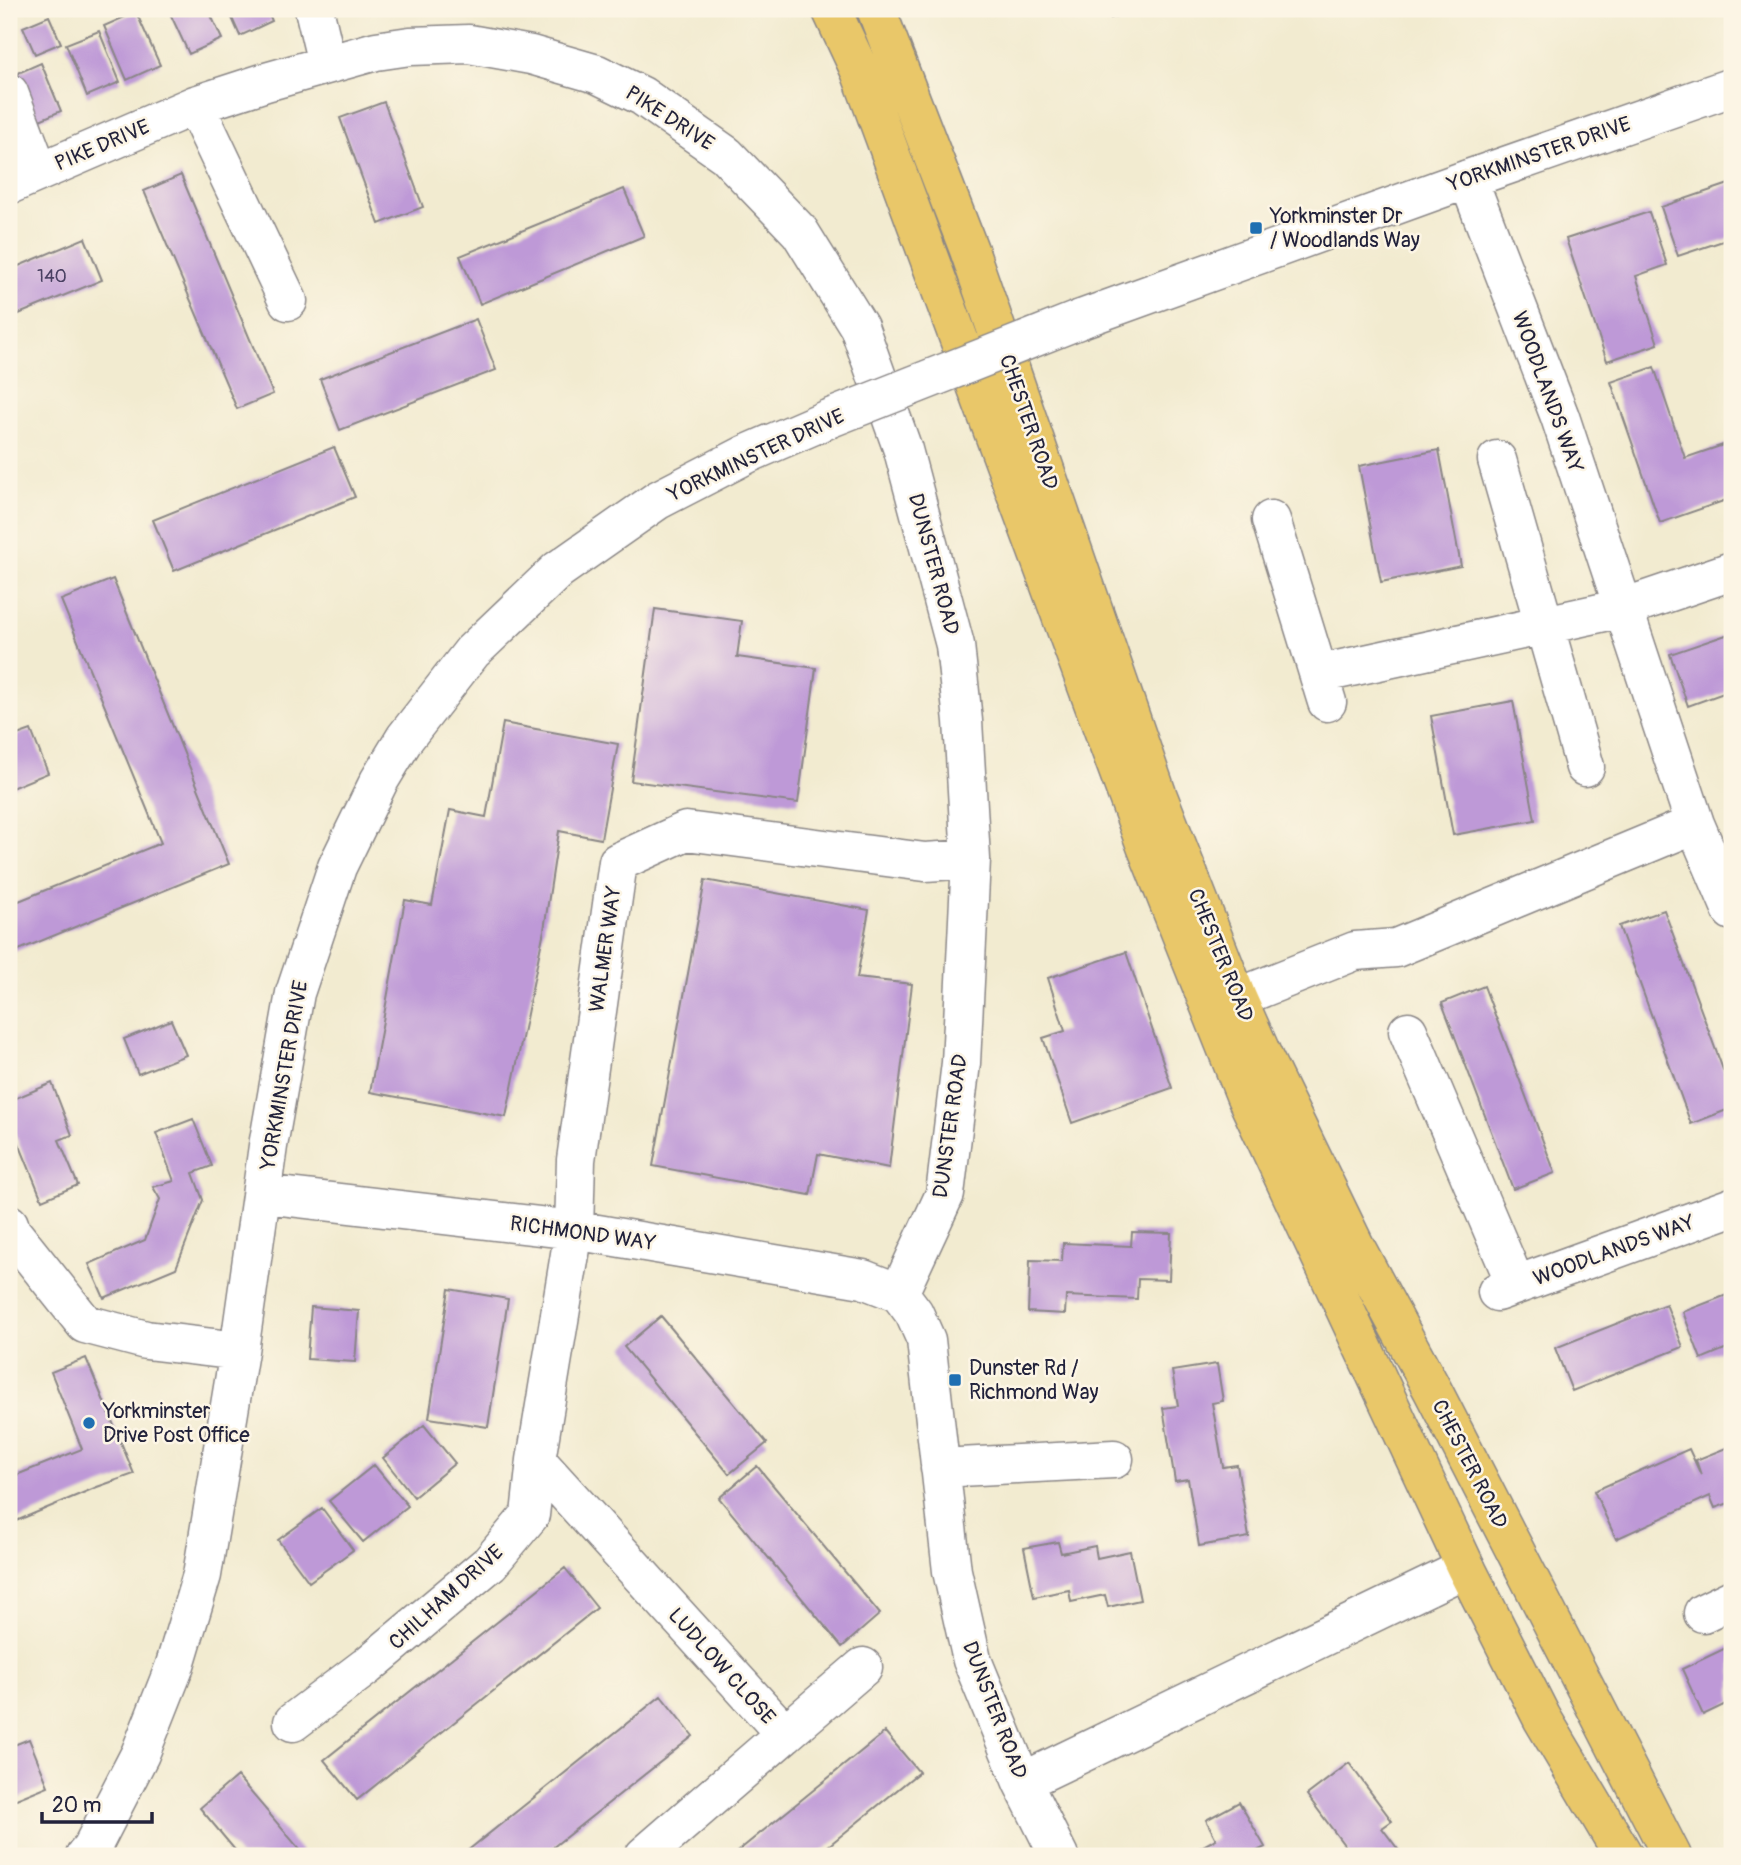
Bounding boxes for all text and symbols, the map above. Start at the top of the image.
street label: PIKE DRIVE [620,80,719,157]
street label: YORKMINSTER DRIVE [1443,110,1634,199]
street label: PIKE DRIVE [51,113,154,178]
place label: Yorkminster Dr / Woodlands Way [1269,203,1420,254]
marker: Yorkminster Dr / Woodlands Way [1248,220,1264,236]
house number: 140 [37,265,67,288]
street label: WOODLANDS WAY [1506,308,1589,477]
street label: CHESTER ROAD [993,351,1064,493]
street label: YORKMINSTER DRIVE [663,403,849,509]
street label: DUNSTER ROAD [902,491,965,638]
street label: WALMER WAY [583,884,628,1014]
street label: CHESTER ROAD [1182,885,1259,1026]
street label: YORKMINSTER DRIVE [254,978,314,1173]
street label: DUNSTER ROAD [927,1052,974,1200]
street label: WOODLANDS WAY [1530,1209,1699,1292]
street label: RICHMOND WAY [508,1210,658,1257]
place label: Dunster Rd / Richmond Way [969,1355,1099,1406]
marker: Dunster Rd / Richmond Way [947,1372,963,1388]
street label: CHESTER ROAD [1426,1395,1514,1533]
place label: Yorkminster Drive Post Office [102,1398,250,1449]
marker: Yorkminster Drive Post Office [81,1415,97,1431]
street label: CHILHAM DRIVE [383,1539,509,1656]
street label: LUDLOW CLOSE [662,1602,781,1730]
street label: DUNSTER ROAD [956,1638,1033,1783]
scale bar [42,1781,152,1825]
text: 20 m [52,1792,101,1819]

